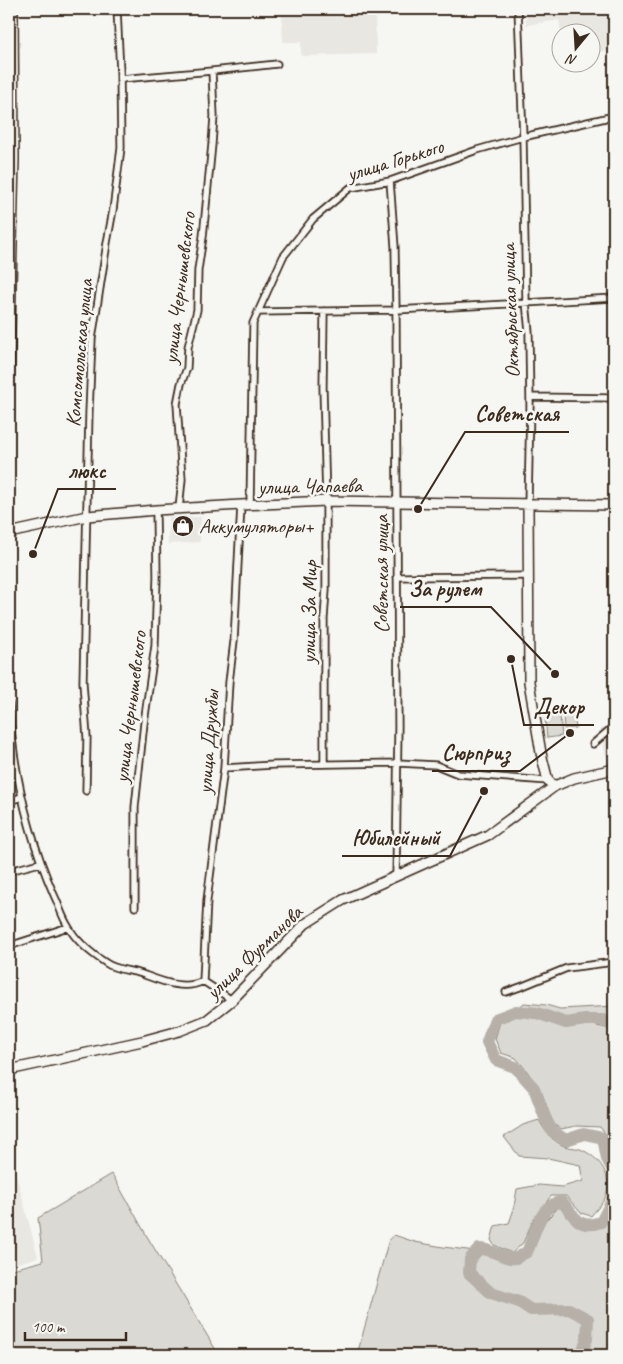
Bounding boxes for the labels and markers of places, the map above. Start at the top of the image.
callout: Советская [465,395,569,432]
callout: люкс [58,452,116,489]
place label: Аккумуляторы+ [199,513,315,539]
shop icon: Аккумуляторы+ [171,514,195,538]
callout: За рулем [400,570,491,607]
callout: Декор [524,688,594,725]
callout: Сюрприз [432,734,520,771]
callout: Юбилейный [342,819,450,856]

